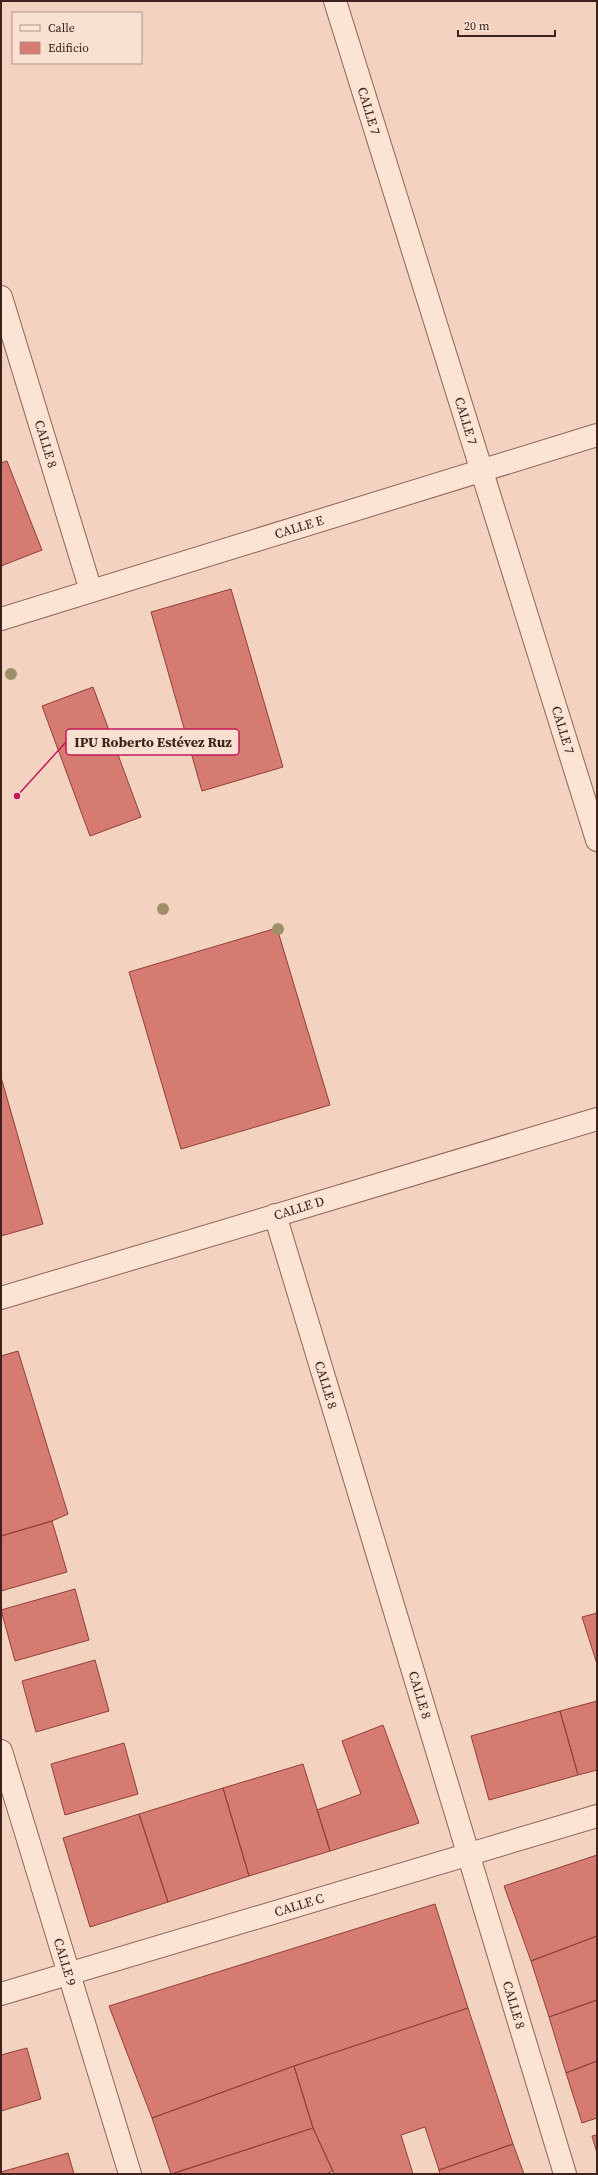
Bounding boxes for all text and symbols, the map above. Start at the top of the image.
legend [12,12,142,64]
scale bar [458,12,555,38]
text: 20 m [464,18,490,34]
text: Calle [48,20,75,36]
text: Edificio [48,40,89,56]
street label: CALLE 7 [354,85,384,137]
street label: CALLE 7 [451,395,481,447]
street label: CALLE 8 [31,418,61,470]
street label: CALLE E [272,511,326,542]
street label: CALLE 7 [548,704,578,756]
callout: IPU Roberto Estévez Ruz [66,729,239,755]
text: IPU Roberto Estévez Ruz [74,732,232,752]
street label: CALLE D [272,1192,326,1224]
street label: CALLE 8 [311,1359,341,1411]
street label: CALLE 8 [405,1669,435,1721]
street label: CALLE C [272,1889,326,1921]
street label: CALLE 9 [50,1936,80,1988]
street label: CALLE 8 [499,1979,529,2031]

